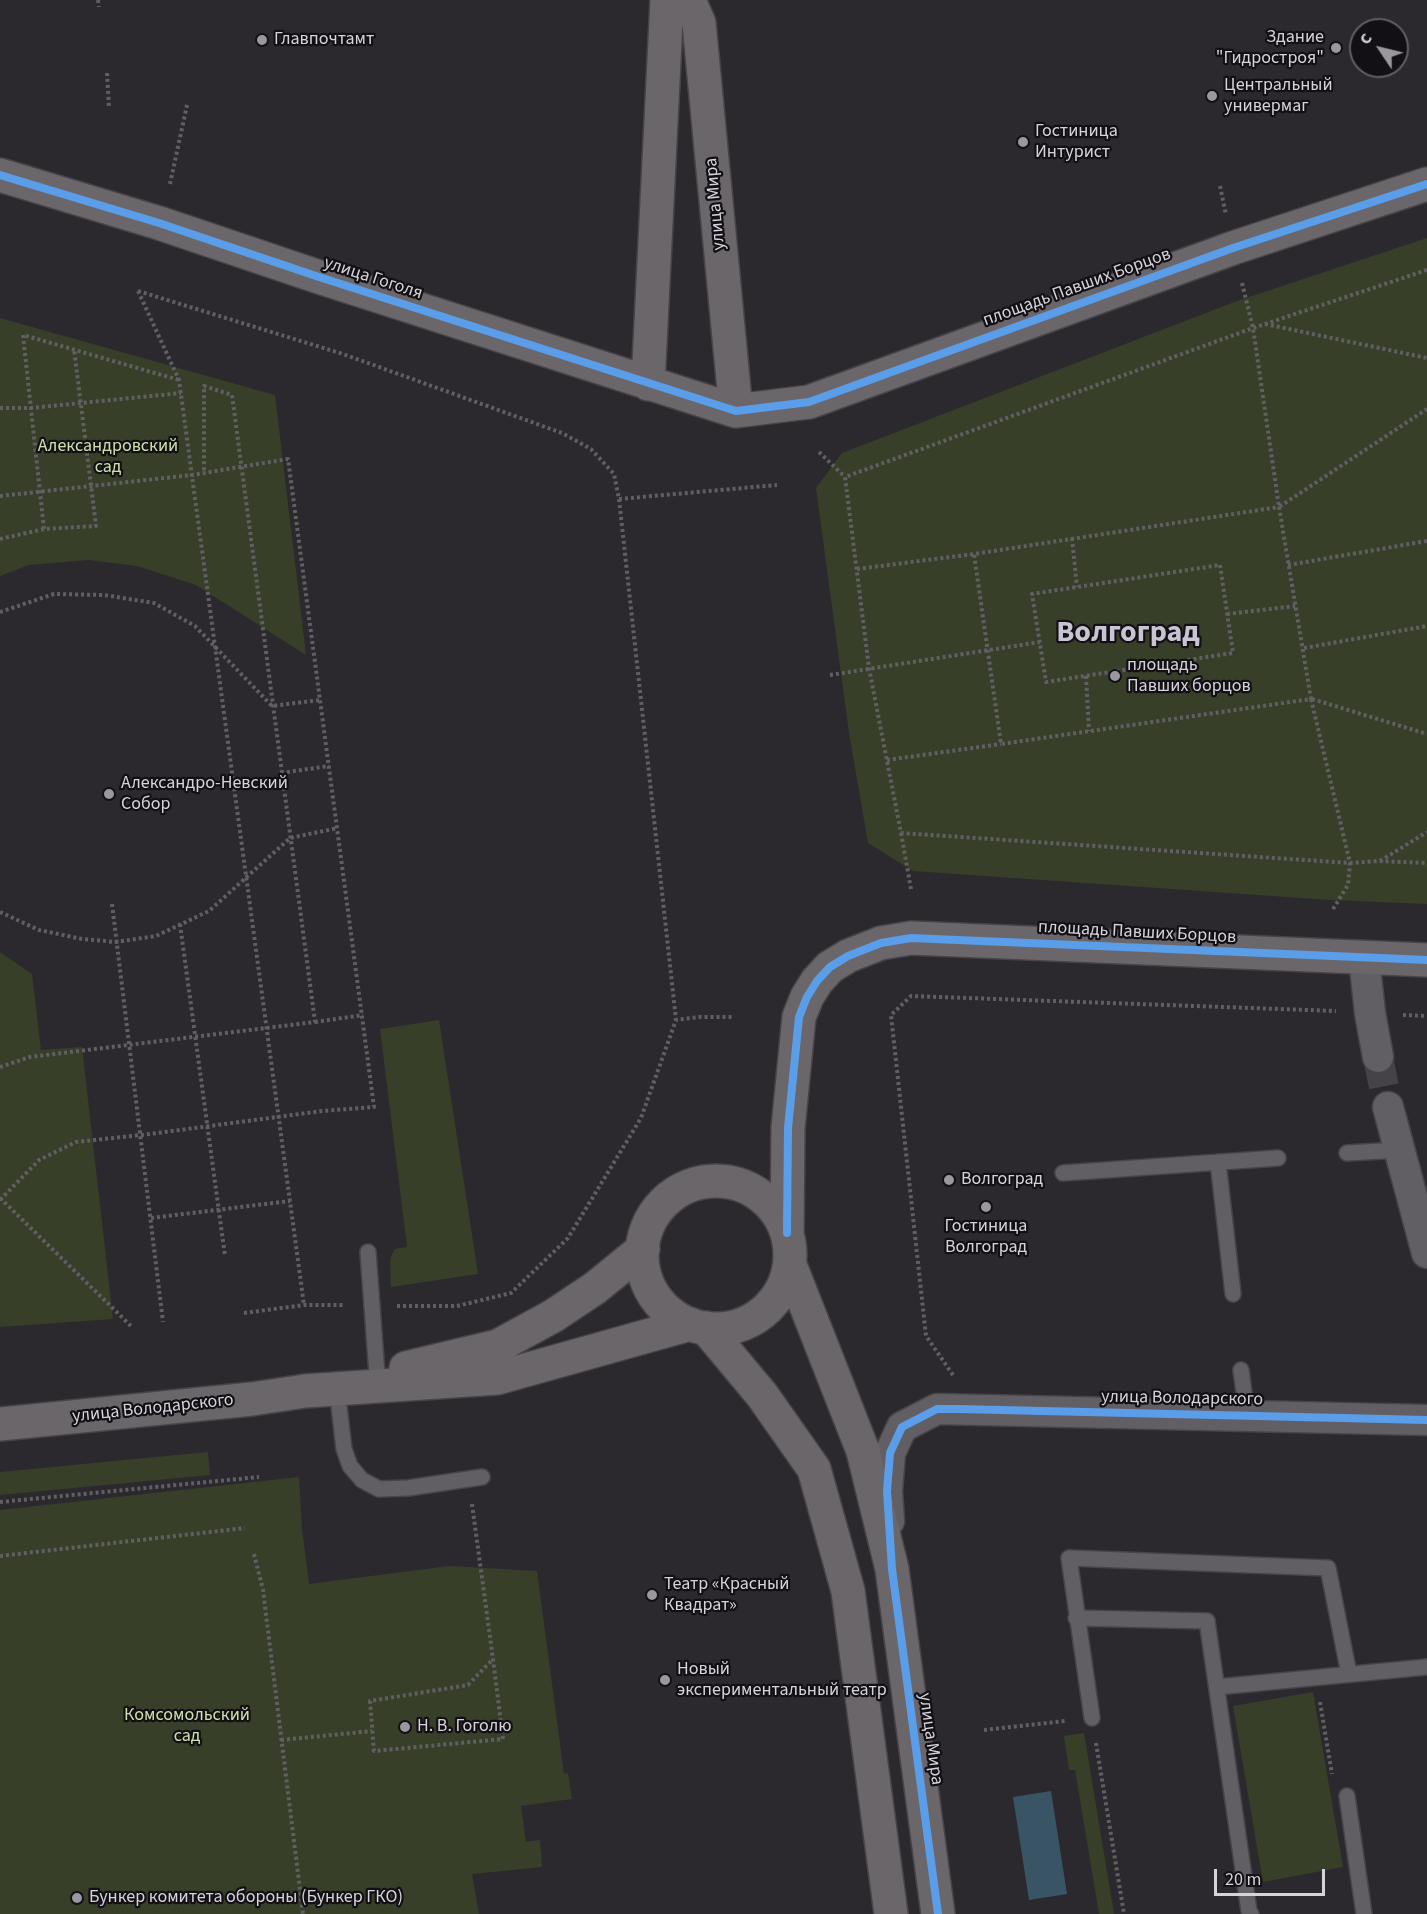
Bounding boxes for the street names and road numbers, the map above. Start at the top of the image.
street label: улица Мира [701,157,731,251]
street label: площадь Павших Борцов [980,244,1174,332]
street label: улица Гоголя [321,253,425,305]
street label: площадь Павших Борцов [1037,917,1237,949]
street label: улица Володарского [1101,1387,1263,1411]
street label: улица Володарского [71,1390,235,1428]
street label: улица Мира [913,1692,947,1786]

